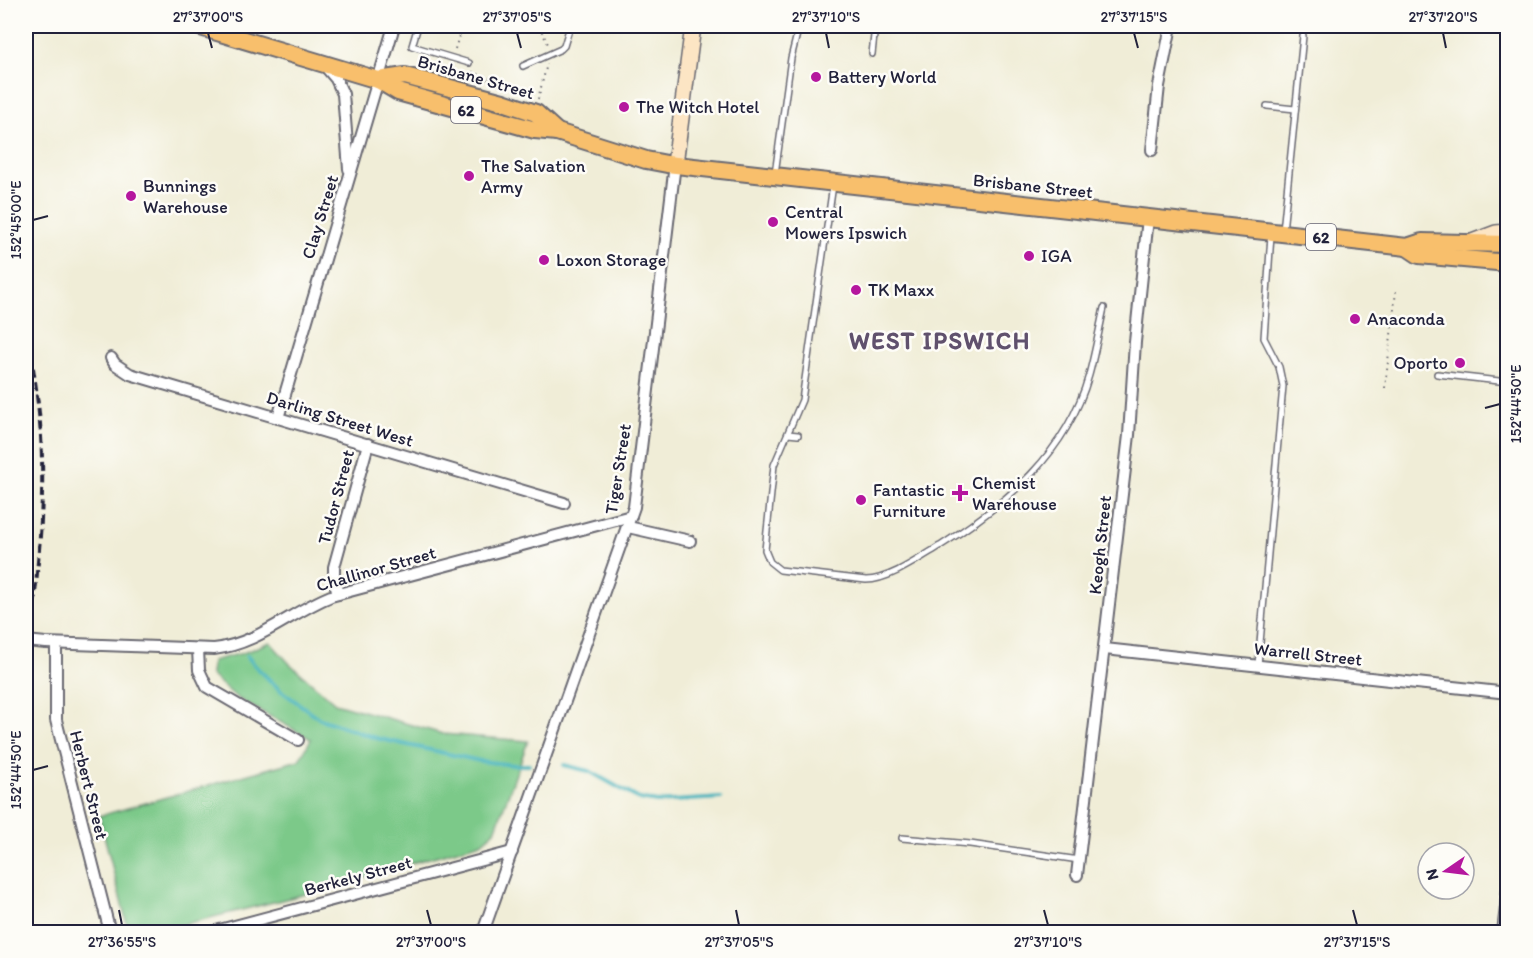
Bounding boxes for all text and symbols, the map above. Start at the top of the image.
text: 27°37'00"S [173,8,243,26]
text: 27°37'05"S [482,8,552,26]
text: 27°37'10"S [792,8,860,26]
text: 27°37'15"S [1101,8,1167,26]
text: 27°37'20"S [1408,8,1478,26]
street label: Brisbane Street [415,50,537,104]
place label: Battery World [828,66,937,88]
marker: Battery World [809,70,823,84]
place label: The Witch Hotel [636,96,759,118]
road number: 62 [451,97,481,123]
marker: The Witch Hotel [617,100,631,114]
place label: The Salvation Army [481,155,586,198]
marker: The Salvation Army [462,169,476,183]
street label: Brisbane Street [972,169,1094,203]
street label: Clay Street [297,172,343,262]
place label: Bunnings Warehouse [143,175,228,218]
text: 152°45'00"E [7,180,25,260]
marker: Bunnings Warehouse [124,189,138,203]
place label: Central Mowers Ipswich [785,201,907,244]
marker: Central Mowers Ipswich [766,215,780,229]
road number: 62 [1306,224,1336,250]
place label: IGA [1041,245,1072,267]
place label: Loxon Storage [556,249,666,271]
marker: IGA [1022,249,1036,263]
marker: Loxon Storage [537,253,551,267]
place label: TK Maxx [868,279,935,301]
marker: TK Maxx [849,283,863,297]
place label: Anaconda [1367,308,1446,330]
marker: Anaconda [1348,312,1362,326]
district label: WEST IPSWICH [849,326,1031,355]
place label: Oporto [1394,352,1448,374]
marker: Oporto [1453,356,1467,370]
text: 152°44'50"E [1507,365,1525,443]
street label: Darling Street West [264,386,416,452]
street label: Tiger Street [600,422,636,516]
street label: Tudor Street [313,447,359,547]
place label: Chemist Warehouse [972,472,1057,515]
place label: Fantastic Furniture [873,479,946,522]
marker: Chemist Warehouse [953,486,967,500]
marker: Fantastic Furniture [854,493,868,507]
street label: Keogh Street [1084,494,1116,596]
street label: Challinor Street [314,541,439,597]
street label: Warrell Street [1253,637,1363,671]
street label: Herbert Street [65,728,113,842]
text: 152°44'50"E [7,731,25,809]
north arrow [1416,841,1476,901]
street label: Berkely Street [302,851,414,901]
text: N [1421,867,1442,882]
text: 27°36'55"S [88,933,156,951]
text: 27°37'00"S [396,933,466,951]
text: 27°37'05"S [704,933,774,951]
text: 27°37'10"S [1014,933,1082,951]
text: 27°37'15"S [1324,933,1390,951]

